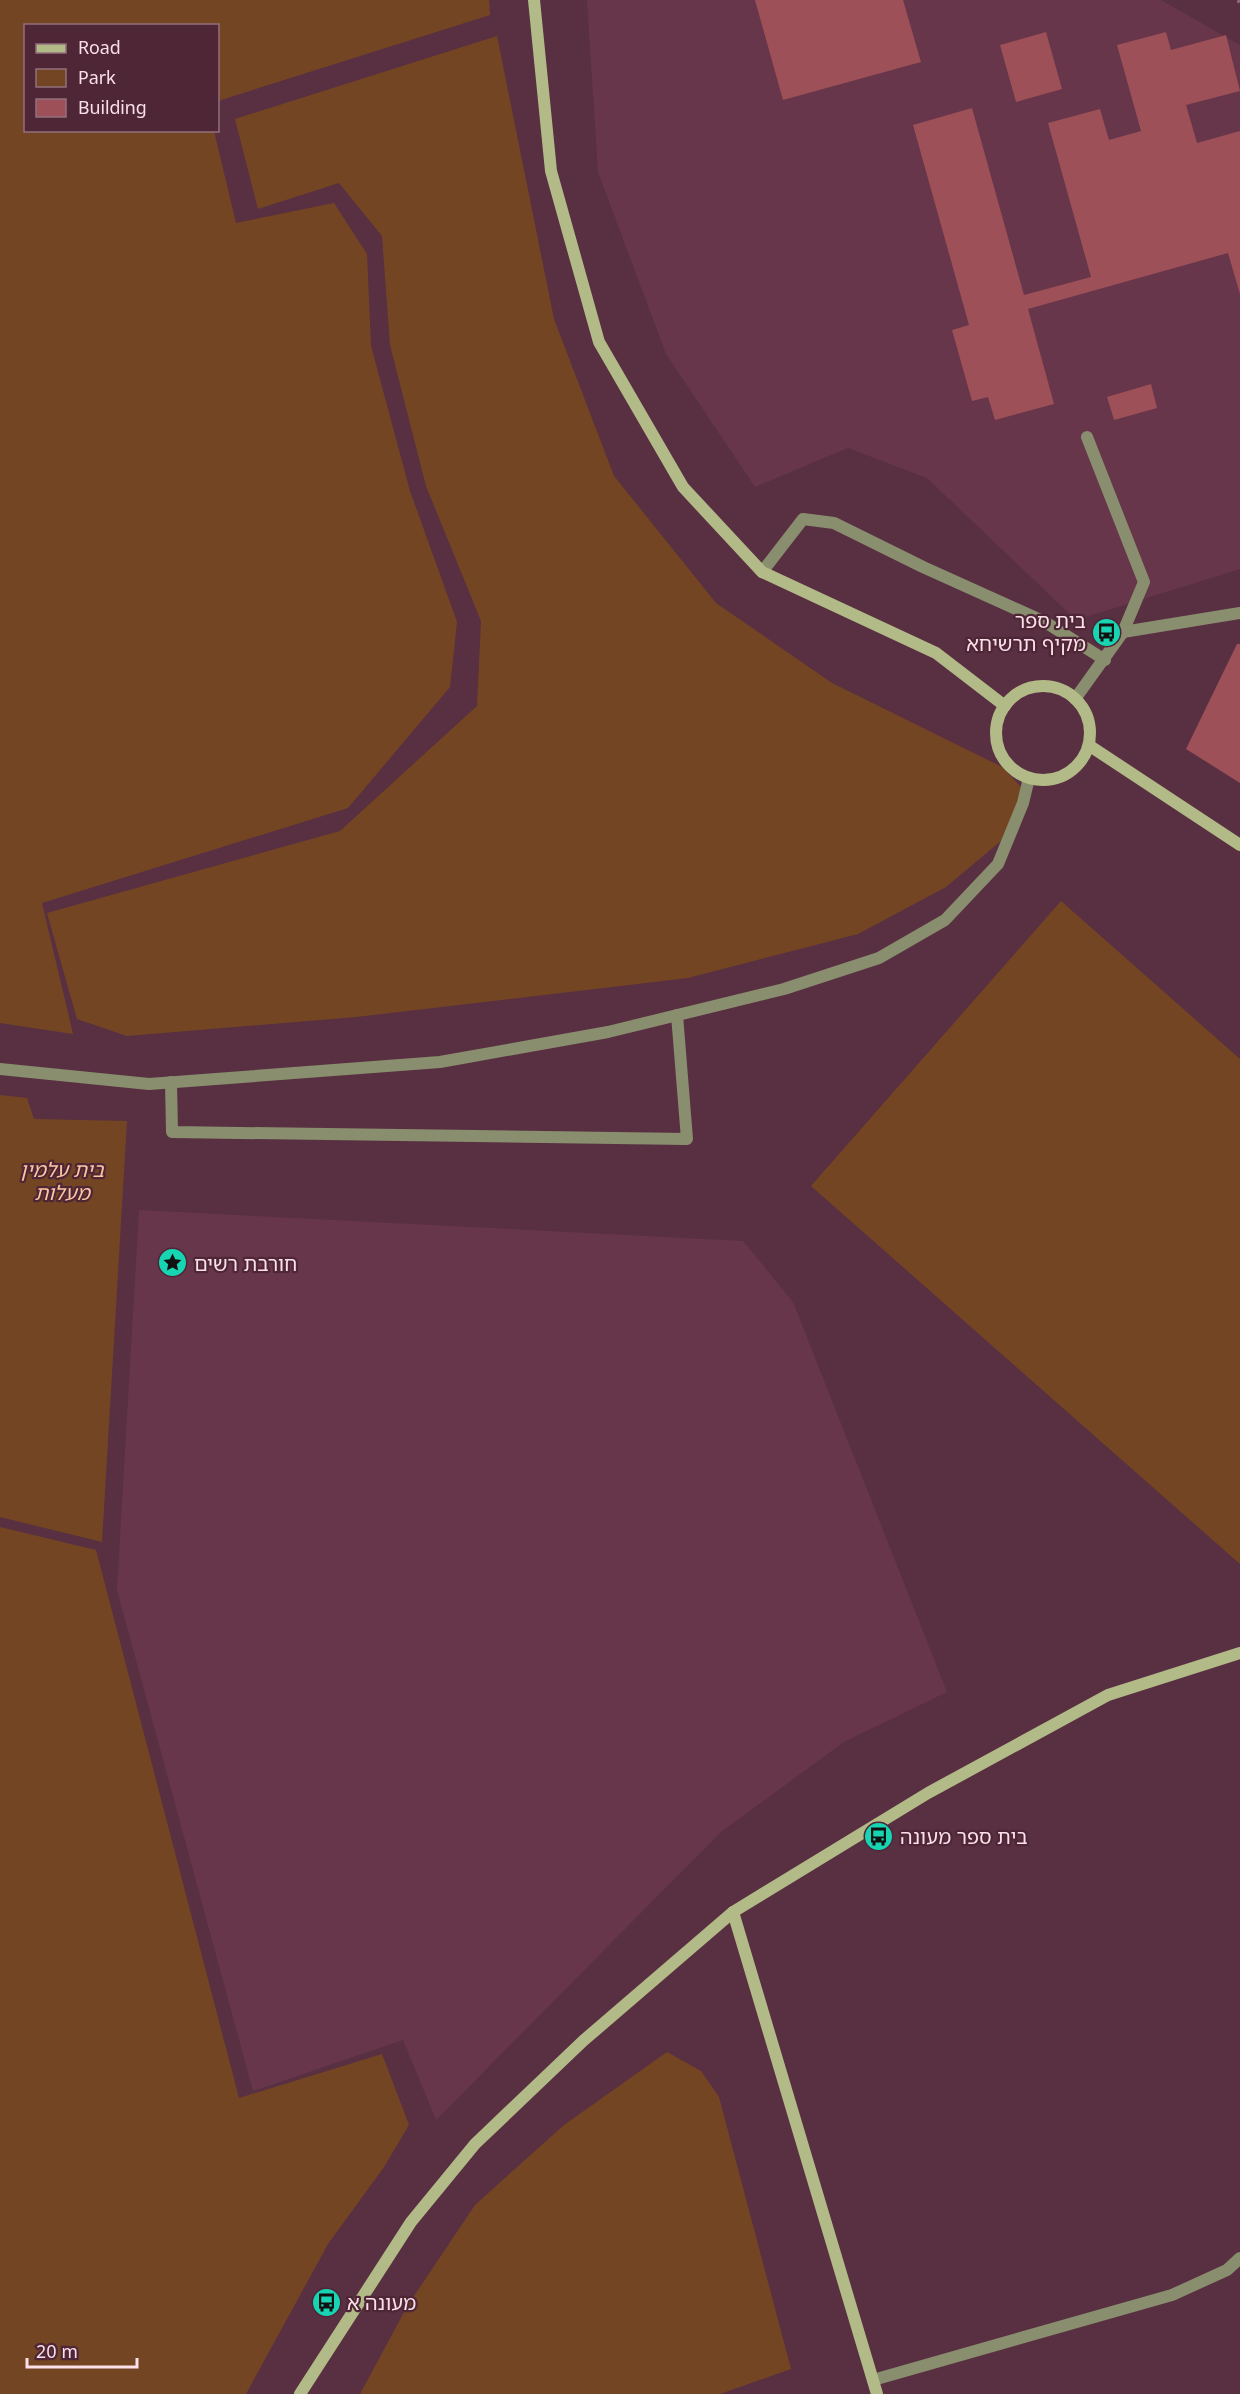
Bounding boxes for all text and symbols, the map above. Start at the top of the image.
legend [24,24,219,132]
text: Road [78,35,121,59]
text: Park [78,65,116,89]
text: Building [78,95,147,119]
place label: בית ספר מקיף תרשיחא [966,607,1086,657]
bus stop icon: בית ספר מקיף תרשיחא [1091,616,1123,648]
park label: בית עלמין מעלות [20,1156,105,1206]
place icon: חורבת רשים [157,1247,189,1279]
place label: חורבת רשים [194,1250,297,1277]
bus stop icon: בית ספר מעונה [863,1820,895,1852]
place label: בית ספר מעונה [900,1823,1028,1850]
bus stop icon: מעונה א [310,2286,342,2318]
place label: מעונה א [347,2289,416,2316]
scale bar [27,2331,136,2369]
text: 20 m [36,2339,78,2363]

